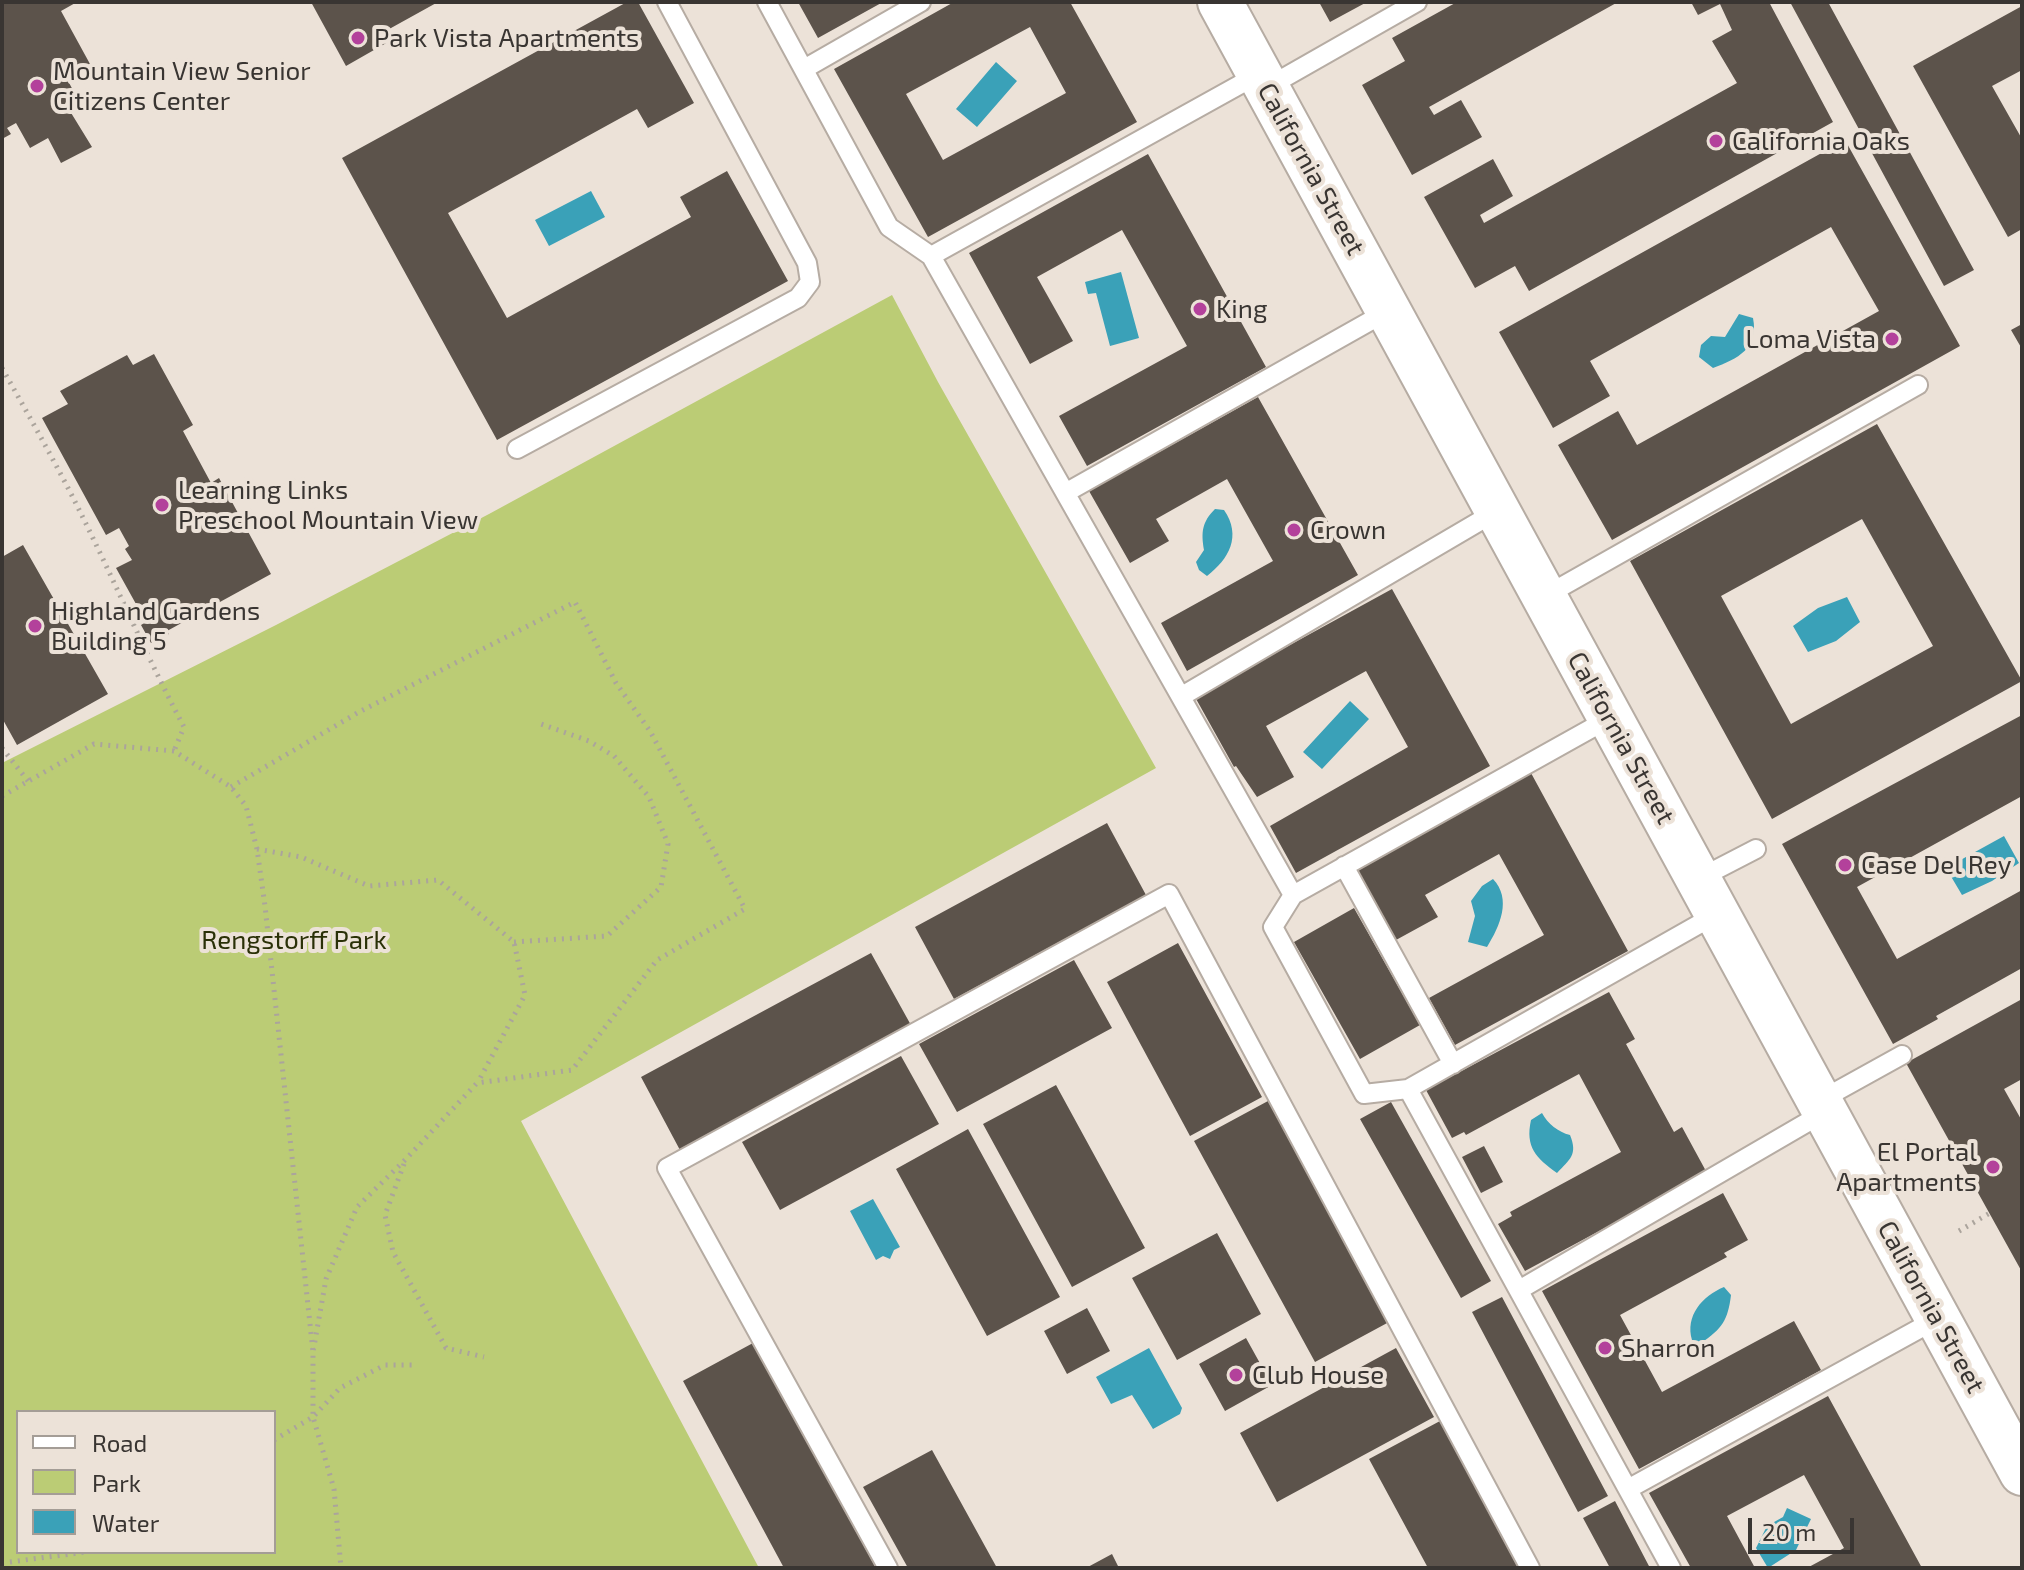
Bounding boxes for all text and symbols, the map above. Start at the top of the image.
place label: Park Vista Apartments [374,22,639,54]
marker: Park Vista Apartments [349,29,367,47]
place label: Mountain View Senior Citizens Center [53,55,311,116]
marker: Mountain View Senior Citizens Center [28,77,46,95]
street label: California Street [1251,77,1371,261]
place label: California Oaks [1732,125,1910,157]
marker: California Oaks [1707,132,1725,150]
place label: King [1216,293,1267,325]
marker: King [1191,300,1209,318]
place label: Loma Vista [1745,323,1876,355]
marker: Loma Vista [1883,330,1901,348]
place label: Learning Links Preschool Mountain View [178,474,478,536]
marker: Learning Links Preschool Mountain View [153,496,171,514]
place label: Crown [1310,514,1386,546]
marker: Crown [1285,521,1303,539]
place label: Highland Gardens Building 5 [51,595,260,656]
marker: Highland Gardens Building 5 [26,617,44,635]
street label: California Street [1561,646,1681,830]
place label: Case Del Rey [1861,849,2011,881]
marker: Case Del Rey [1836,856,1854,874]
park label: Rengstorff Park [201,924,387,956]
place label: El Portal Apartments [1836,1136,1977,1198]
marker: El Portal Apartments [1984,1158,2002,1176]
street label: California Street [1871,1215,1991,1399]
place label: Sharron [1621,1332,1715,1364]
marker: Sharron [1596,1339,1614,1357]
place label: Club House [1252,1359,1384,1391]
marker: Club House [1227,1366,1245,1384]
legend [16,1410,276,1554]
text: Road [92,1428,147,1457]
text: Park [92,1468,141,1497]
scale bar [1752,1502,1858,1552]
text: Water [92,1508,159,1537]
text: 20 m [1762,1517,1816,1546]

